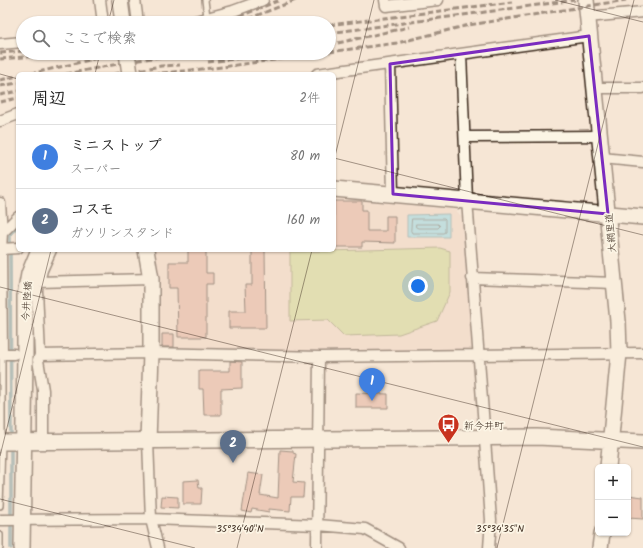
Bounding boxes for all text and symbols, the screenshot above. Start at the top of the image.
search box [16,16,336,60]
icon: search [30,27,52,49]
text: ここで検索 [62,27,137,51]
text: 周辺 [32,86,66,113]
text: 2件 [299,88,320,109]
text: ミニストップ [70,134,162,158]
text: 1 [43,146,47,167]
text: 80 m [290,146,320,167]
text: スーパー [70,159,121,180]
text: コスモ [70,198,114,222]
text: 2 [41,210,49,231]
text: 160 m [287,210,320,231]
street label: 大網里道 [601,212,621,254]
text: ガソリンスタンド [70,223,174,244]
your location [408,276,428,296]
street label: 今井陸橋 [18,281,36,322]
pin: 1 [359,368,385,401]
bus stop icon: 新今井町 [436,412,462,445]
place label: 新今井町 [464,418,504,434]
pin: 2 [220,430,246,463]
map controls [595,464,631,536]
button: + [595,464,631,500]
button: − [595,500,631,536]
text: 35°34'40"N [216,521,264,537]
text: 35°34'35"N [476,521,524,537]

